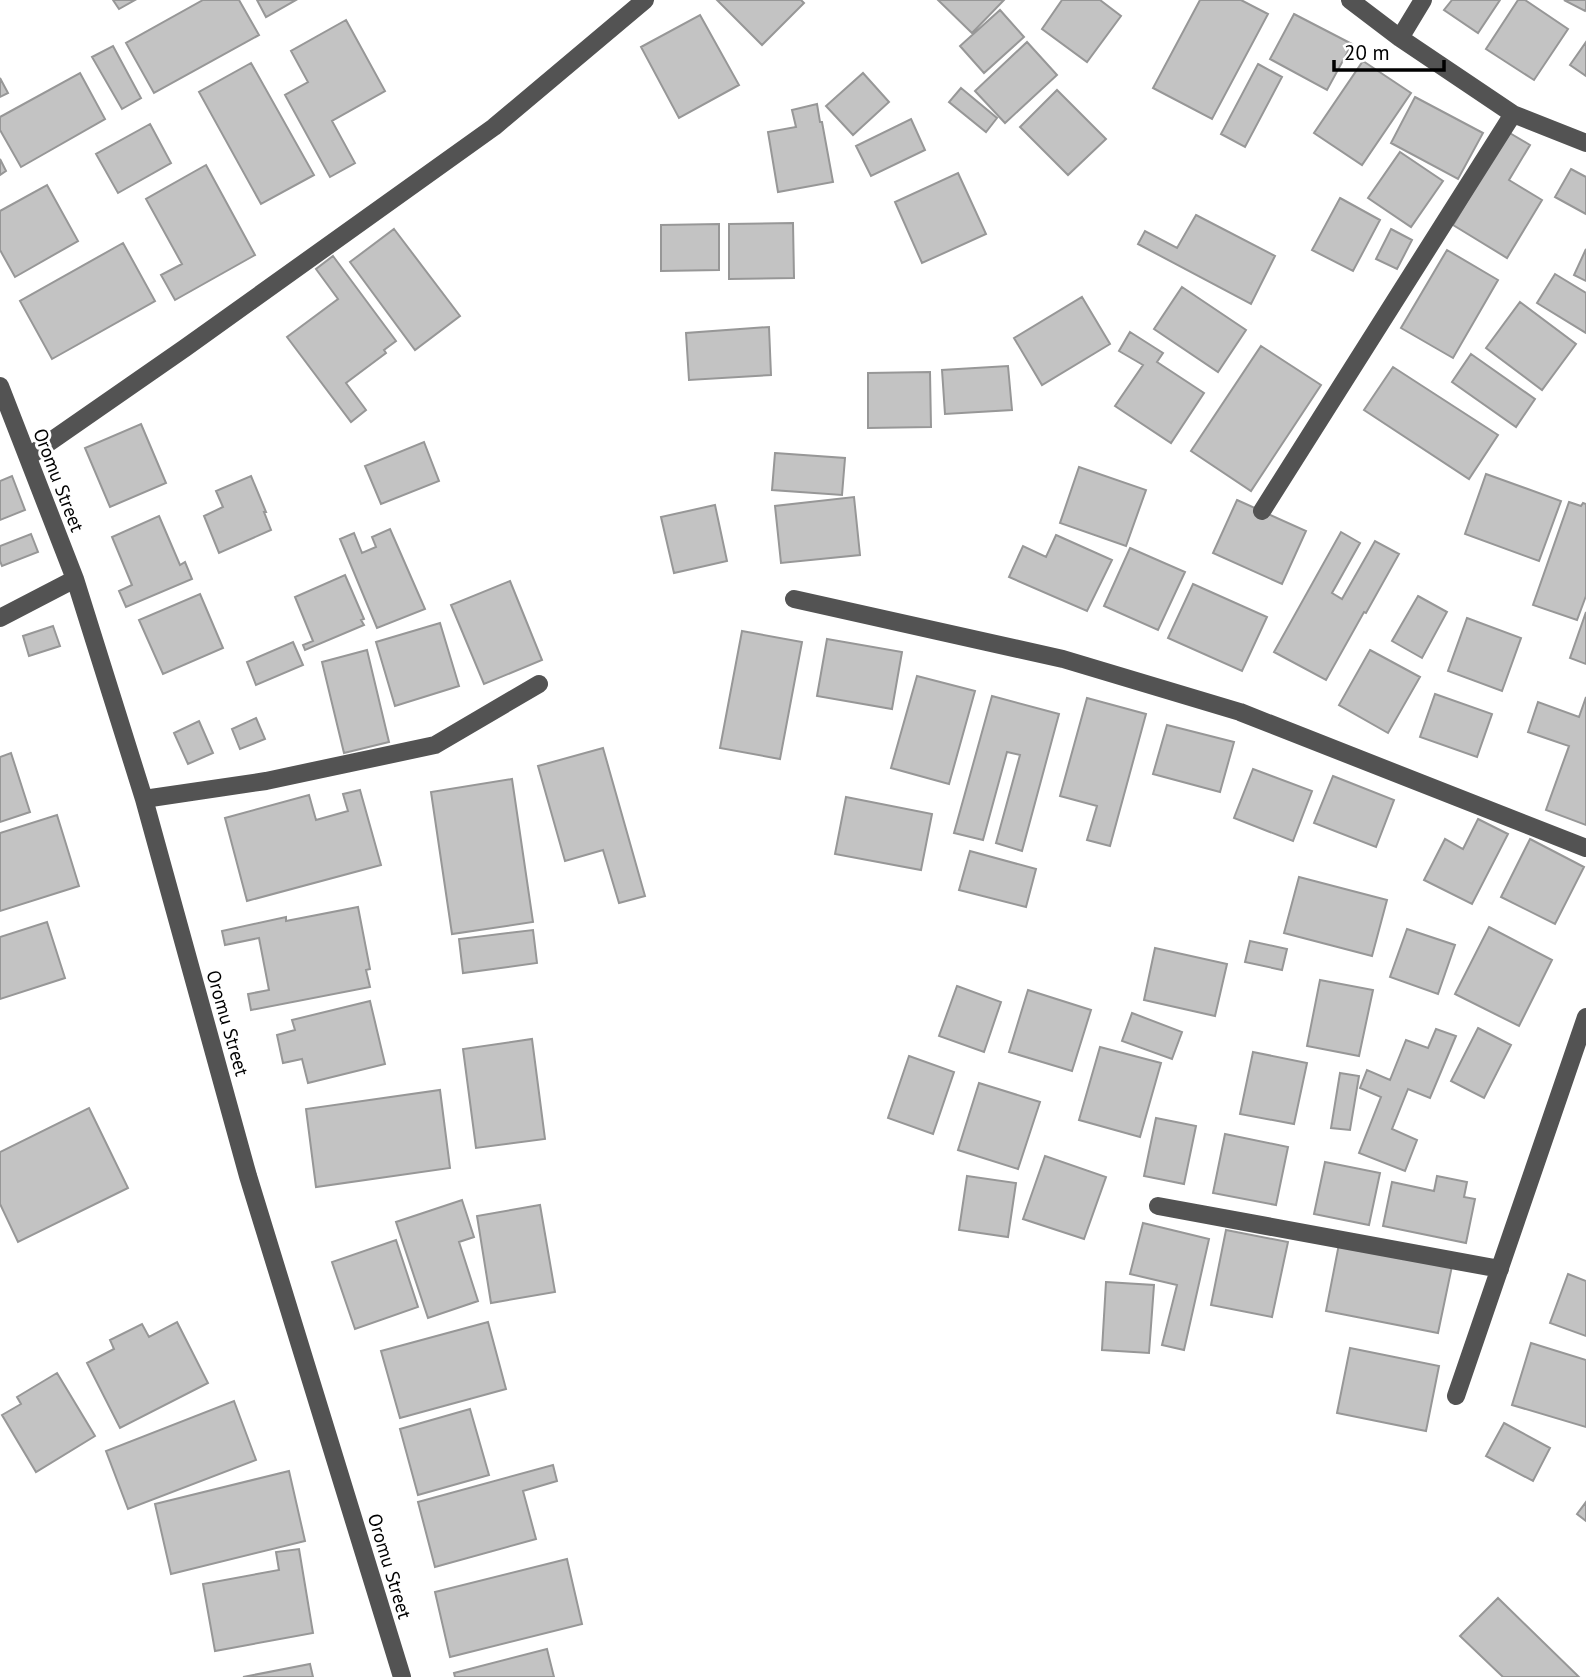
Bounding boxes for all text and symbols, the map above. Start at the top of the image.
scale bar [1334,28,1444,72]
text: 20 m [1344,39,1390,66]
street label: Oromu Street [28,425,90,536]
street label: Oromu Street [201,967,255,1079]
street label: Oromu Street [363,1510,418,1622]

